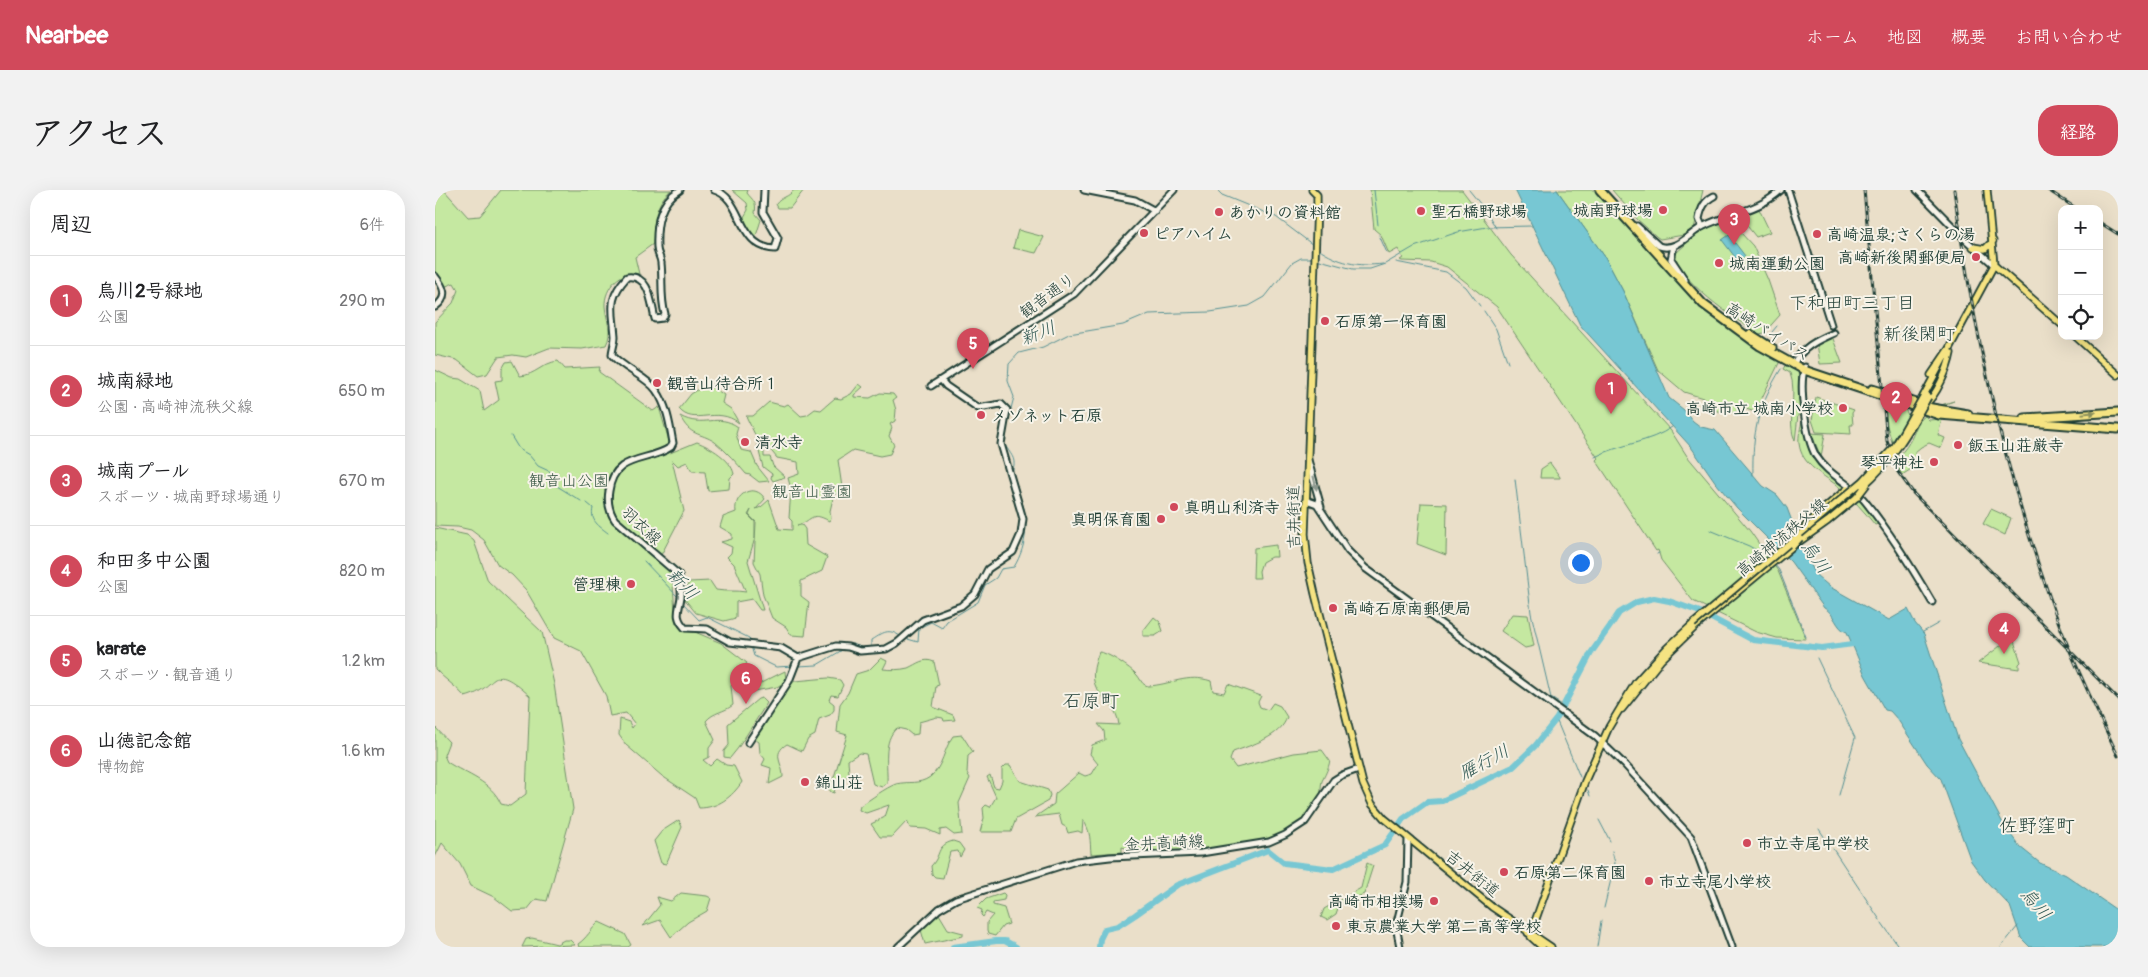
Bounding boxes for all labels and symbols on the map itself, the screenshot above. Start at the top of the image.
place label: 城南野球場 [1573,201,1653,221]
place label: 聖石橋野球場 [1431,202,1527,222]
place label: あかりの資料館 [1229,203,1341,223]
marker: 城南野球場 [1657,204,1669,216]
pin: 3 [1718,204,1750,245]
marker: 聖石橋野球場 [1415,205,1427,217]
marker: あかりの資料館 [1213,206,1225,218]
place label: ピアハイム [1154,224,1233,244]
place label: 高崎温泉;さくらの湯 [1827,225,1975,245]
marker: ピアハイム [1138,227,1150,239]
marker: 高崎温泉;さくらの湯 [1811,228,1823,240]
place label: 高崎新後閑郵便局 [1838,248,1966,268]
marker: 高崎新後閑郵便局 [1970,251,1982,263]
place label: 城南運動公園 [1729,254,1825,274]
marker: 城南運動公園 [1713,257,1725,269]
street label: 観音通り [1016,269,1079,323]
district label: 下和田町三丁目 [1789,292,1915,315]
street label: 高崎バイパス [1722,298,1813,366]
place label: 石原第一保育園 [1335,312,1447,332]
marker: 石原第一保育園 [1319,315,1331,327]
water label: 新川 [1017,316,1059,351]
district label: 新後閑町 [1883,323,1955,346]
pin: 5 [957,328,989,369]
pin: 1 [1595,373,1627,414]
place label: 観音山待合所１ [667,374,779,394]
marker: 観音山待合所１ [651,377,663,389]
pin: 2 [1880,382,1912,423]
place label: 高崎市立 城南小学校 [1686,399,1833,419]
marker: 高崎市立 城南小学校 [1837,402,1849,414]
place label: メゾネット石原 [991,406,1102,426]
marker: メゾネット石原 [975,409,987,421]
one-way arrow [2081,409,2097,417]
place label: 清水寺 [755,433,803,453]
marker: 清水寺 [739,436,751,448]
place label: 飯玉山荘厳寺 [1968,436,2064,456]
marker: 飯玉山荘厳寺 [1952,439,1964,451]
place label: 琴平神社 [1860,453,1924,473]
marker: 琴平神社 [1928,456,1940,468]
park label: 観音山公園 [529,471,609,491]
one-way arrow [1311,475,1319,490]
park label: 観音山霊園 [772,482,852,502]
street label: 吉井街道 [1283,485,1305,549]
street label: 高崎神流秩父線 [1732,494,1831,581]
place label: 真明山利済寺 [1184,498,1280,518]
marker: 真明山利済寺 [1168,501,1180,513]
street label: 羽衣線 [617,502,666,549]
place label: 真明保育園 [1071,510,1151,530]
marker: 真明保育園 [1155,513,1167,525]
water label: 烏川 [1796,536,1835,579]
your location [1568,550,1594,576]
water label: 新川 [662,563,703,605]
place label: 管理棟 [573,575,622,595]
marker: 管理棟 [625,578,637,590]
place label: 高崎石原南郵便局 [1343,599,1471,619]
marker: 高崎石原南郵便局 [1327,602,1339,614]
pin: 4 [1988,613,2020,654]
pin: 6 [730,663,762,704]
district label: 石原町 [1062,689,1120,713]
water label: 雁行川 [1455,740,1513,785]
place label: 錦山荘 [815,773,863,793]
marker: 錦山荘 [799,776,811,788]
district label: 佐野窪町 [1999,814,2075,838]
street label: 金井高崎線 [1124,831,1205,855]
place label: 市立寺尾中学校 [1757,834,1869,854]
marker: 市立寺尾中学校 [1741,837,1753,849]
street label: 吉井街道 [1441,846,1504,902]
place label: 石原第二保育園 [1514,863,1626,883]
marker: 石原第二保育園 [1498,866,1510,878]
place label: 市立寺尾小学校 [1659,872,1771,892]
marker: 市立寺尾小学校 [1643,875,1655,887]
water label: 烏川 [2015,883,2056,926]
place label: 高崎市相撲場 [1328,892,1424,912]
marker: 高崎市相撲場 [1428,895,1440,907]
place label: 東京農業大学 第二高等学校 [1346,917,1541,937]
marker: 東京農業大学 第二高等学校 [1330,920,1342,932]

